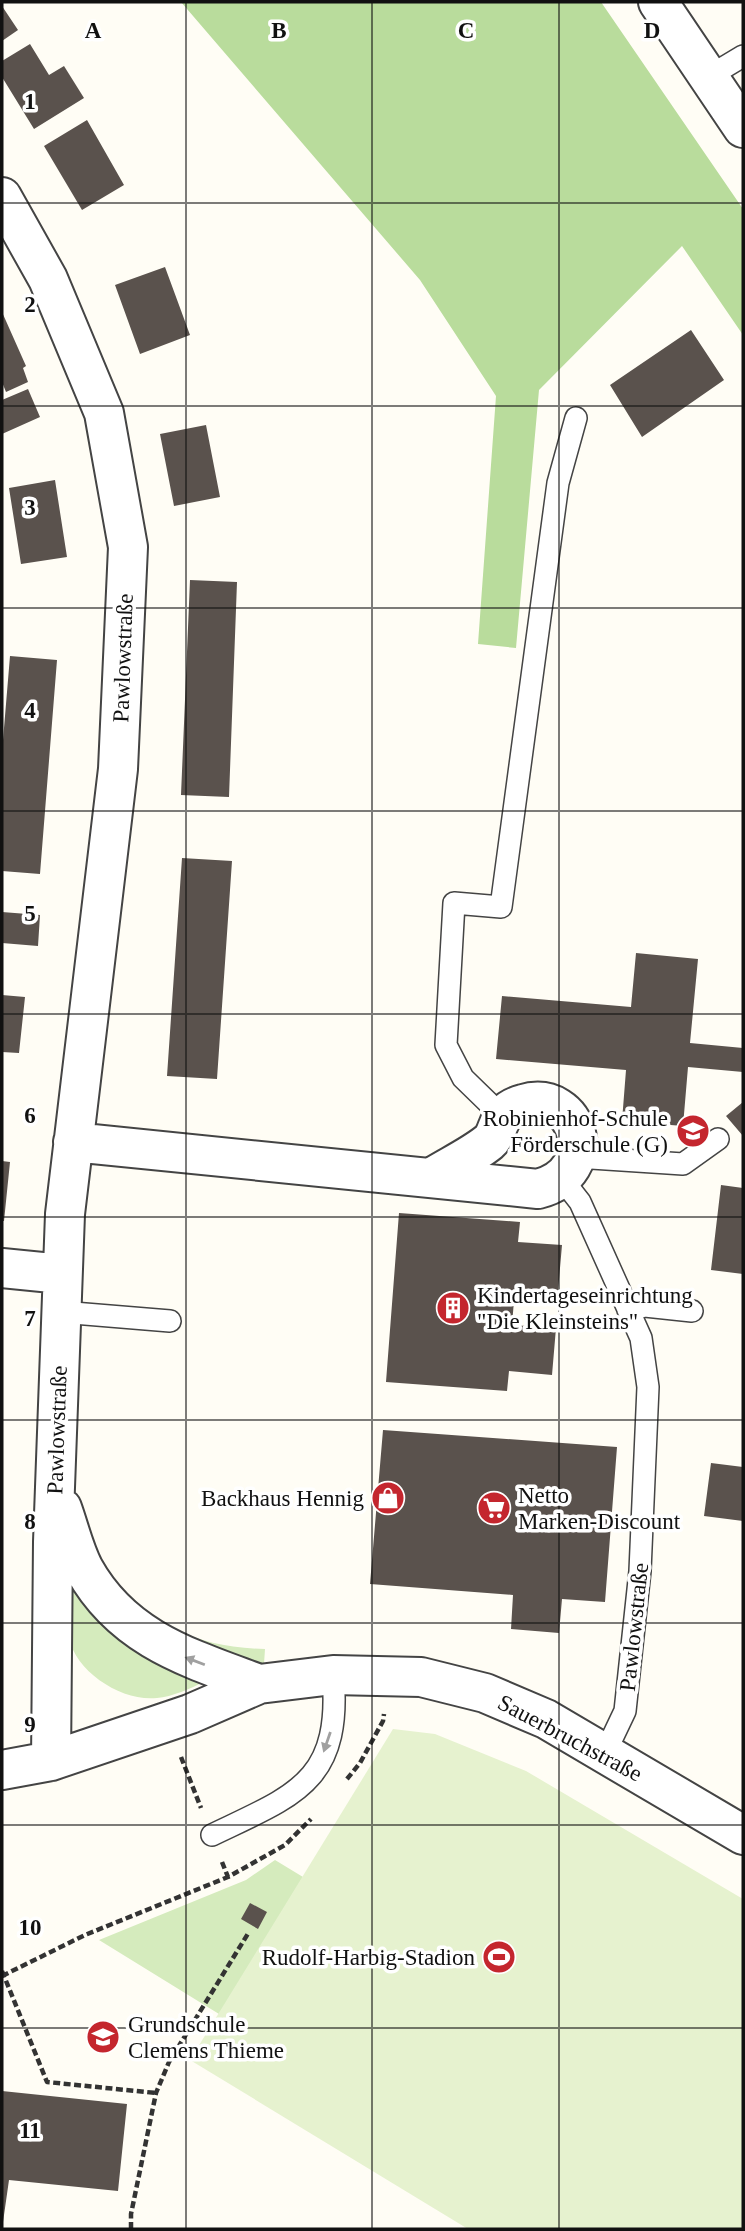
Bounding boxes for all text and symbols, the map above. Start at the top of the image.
text: A [85,18,102,43]
text: B [271,18,287,43]
text: C [458,18,474,43]
text: D [644,18,660,43]
text: 1 [24,89,36,114]
text: 2 [24,292,36,317]
text: 3 [24,495,36,520]
street label: Pawlowstraße [108,593,138,723]
text: 4 [24,698,36,723]
text: 5 [24,901,36,926]
text: 6 [24,1103,36,1128]
place label: Robinienhof-Schule Förderschule (G) [483,1106,668,1157]
school or university icon: Robinienhof-Schule Förderschule (G) [674,1112,712,1150]
place label: Kindertageseinrichtung "Die Kleinsteins" [477,1283,693,1334]
building icon: Kindertageseinrichtung "Die Kleinsteins" [434,1289,472,1327]
text: 7 [24,1306,36,1331]
street label: Pawlowstraße [42,1365,72,1495]
shop icon: Backhaus Hennig [369,1479,407,1517]
place label: Netto Marken-Discount [518,1483,681,1534]
place label: Backhaus Hennig [201,1486,364,1511]
supermarket icon: Netto Marken-Discount [475,1489,513,1527]
text: 8 [24,1509,36,1534]
street label: Pawlowstraße [615,1562,653,1692]
one-way arrow [185,1655,206,1666]
street label: Sauerbruchstraße [494,1689,646,1787]
text: 9 [24,1712,36,1737]
one-way arrow [321,1731,332,1752]
text: 10 [19,1915,42,1940]
sports icon: Rudolf-Harbig-Stadion [480,1938,518,1976]
place label: Rudolf-Harbig-Stadion [262,1945,475,1970]
place label: Grundschule Clemens Thieme [128,2012,284,2063]
school or university icon: Grundschule Clemens Thieme [84,2018,122,2056]
text: 11 [19,2118,41,2143]

